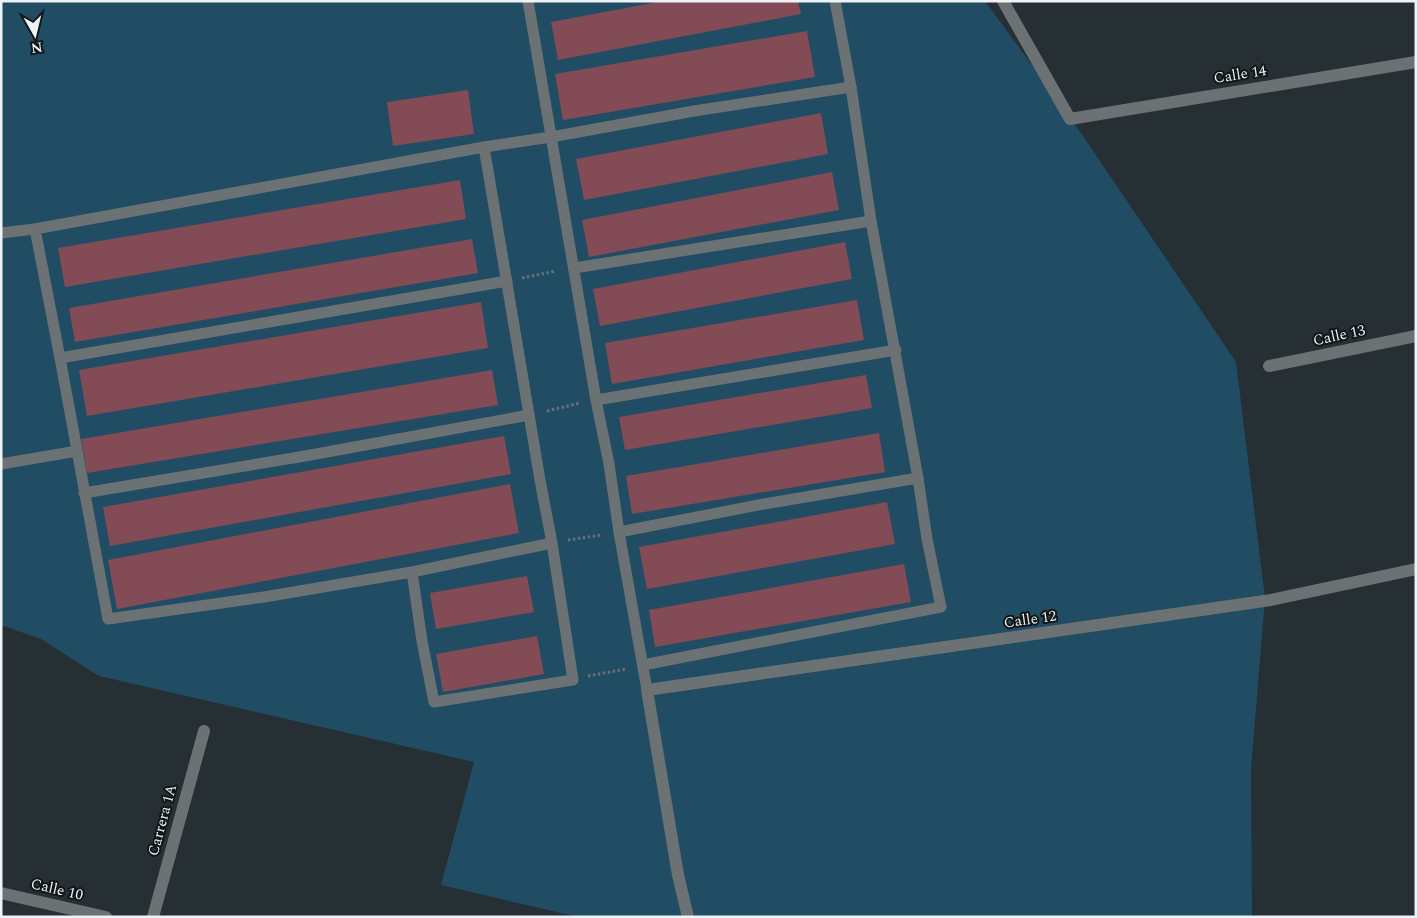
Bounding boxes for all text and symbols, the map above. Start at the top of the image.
north arrow [10,10,60,60]
text: N [30,36,44,59]
street label: Calle 14 [1212,59,1269,90]
street label: Calle 13 [1311,319,1368,352]
street label: Calle 12 [1002,604,1058,635]
street label: Carrera 1A [142,782,183,859]
street label: Calle 10 [28,872,85,907]

